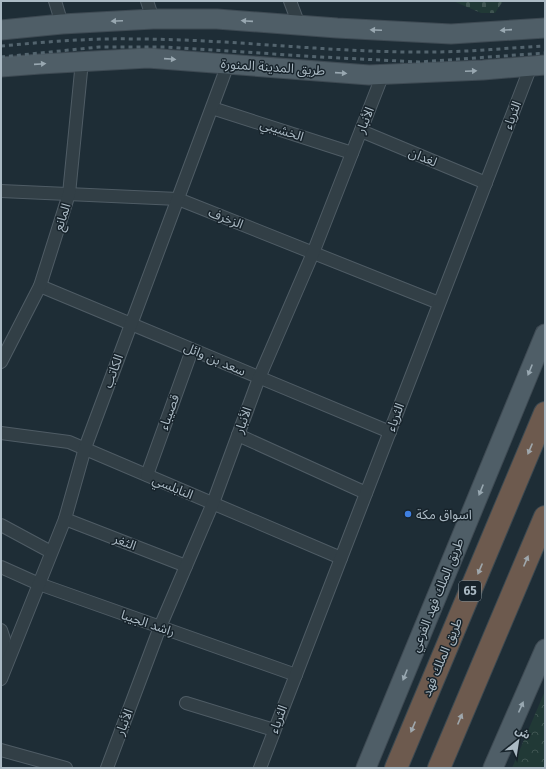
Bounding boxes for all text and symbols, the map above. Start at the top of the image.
one-way arrow [111,17,123,24]
one-way arrow [241,18,253,25]
one-way arrow [370,27,382,34]
one-way arrow [500,27,512,34]
one-way arrow [164,56,176,63]
street label: طريق المدينة المنورة [220,56,326,79]
one-way arrow [34,60,46,67]
one-way arrow [465,67,477,74]
one-way arrow [335,69,347,76]
street label: الثرياء [500,99,524,131]
street label: الأنبار [353,105,377,136]
street label: الخشيبي [258,116,306,147]
street label: لغدان [406,144,439,171]
street label: المانع [51,201,76,234]
street label: الزخرف [206,204,246,232]
street label: سعد بن وائل [181,339,248,380]
street label: الكاتب [100,352,126,390]
one-way arrow [527,364,533,375]
street label: قصيباء [156,392,182,432]
street label: الثرياء [383,401,407,433]
street label: الأنبار [231,405,255,436]
one-way arrow [527,443,533,455]
street label: النابلسي [149,472,196,505]
one-way arrow [477,484,483,496]
place label: اسواق مكة [416,507,472,522]
marker: اسواق مكة [403,509,413,519]
street label: الثغر [111,530,139,553]
street label: طريق الملك فهد الفرعي [407,536,470,655]
one-way arrow [524,554,530,566]
one-way arrow [476,563,482,575]
road number: 65 [459,581,481,601]
street label: راشد الجيبا [119,607,177,639]
street label: طريق الملك فهد [419,615,466,699]
one-way arrow [401,669,407,681]
one-way arrow [518,700,524,712]
street label: الثرياء [266,703,290,735]
street label: الأنبار [112,707,136,738]
one-way arrow [457,713,463,725]
north arrow [498,721,538,761]
one-way arrow [409,722,415,734]
text: ش [513,723,533,742]

